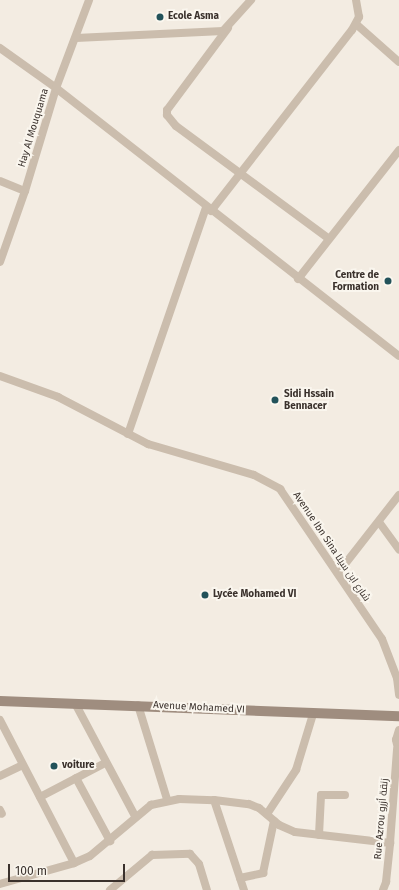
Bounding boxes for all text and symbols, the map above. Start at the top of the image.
place label: Ecole Asma [168,11,219,23]
marker: Ecole Asma [155,12,165,22]
street label: Hay Al Mouquama [16,87,52,169]
place label: Centre de Formation [332,269,379,292]
marker: Centre de Formation [382,275,394,287]
place label: Sidi Hssain Bennacer [284,388,334,412]
marker: Sidi Hssain Bennacer [269,394,281,406]
street label: Avenue Ibn Sina شارع ابن سينا [290,490,372,604]
place label: Lycée Mohamed VI [213,589,296,601]
marker: Lycée Mohamed VI [200,590,210,600]
street label: Avenue Mohamed VI [153,700,245,716]
place label: voiture [62,760,95,772]
marker: voiture [49,761,59,771]
street label: Rue Azrou زنقة أزرو [372,778,392,860]
scale bar [10,856,127,882]
text: 100 m [15,864,47,878]

